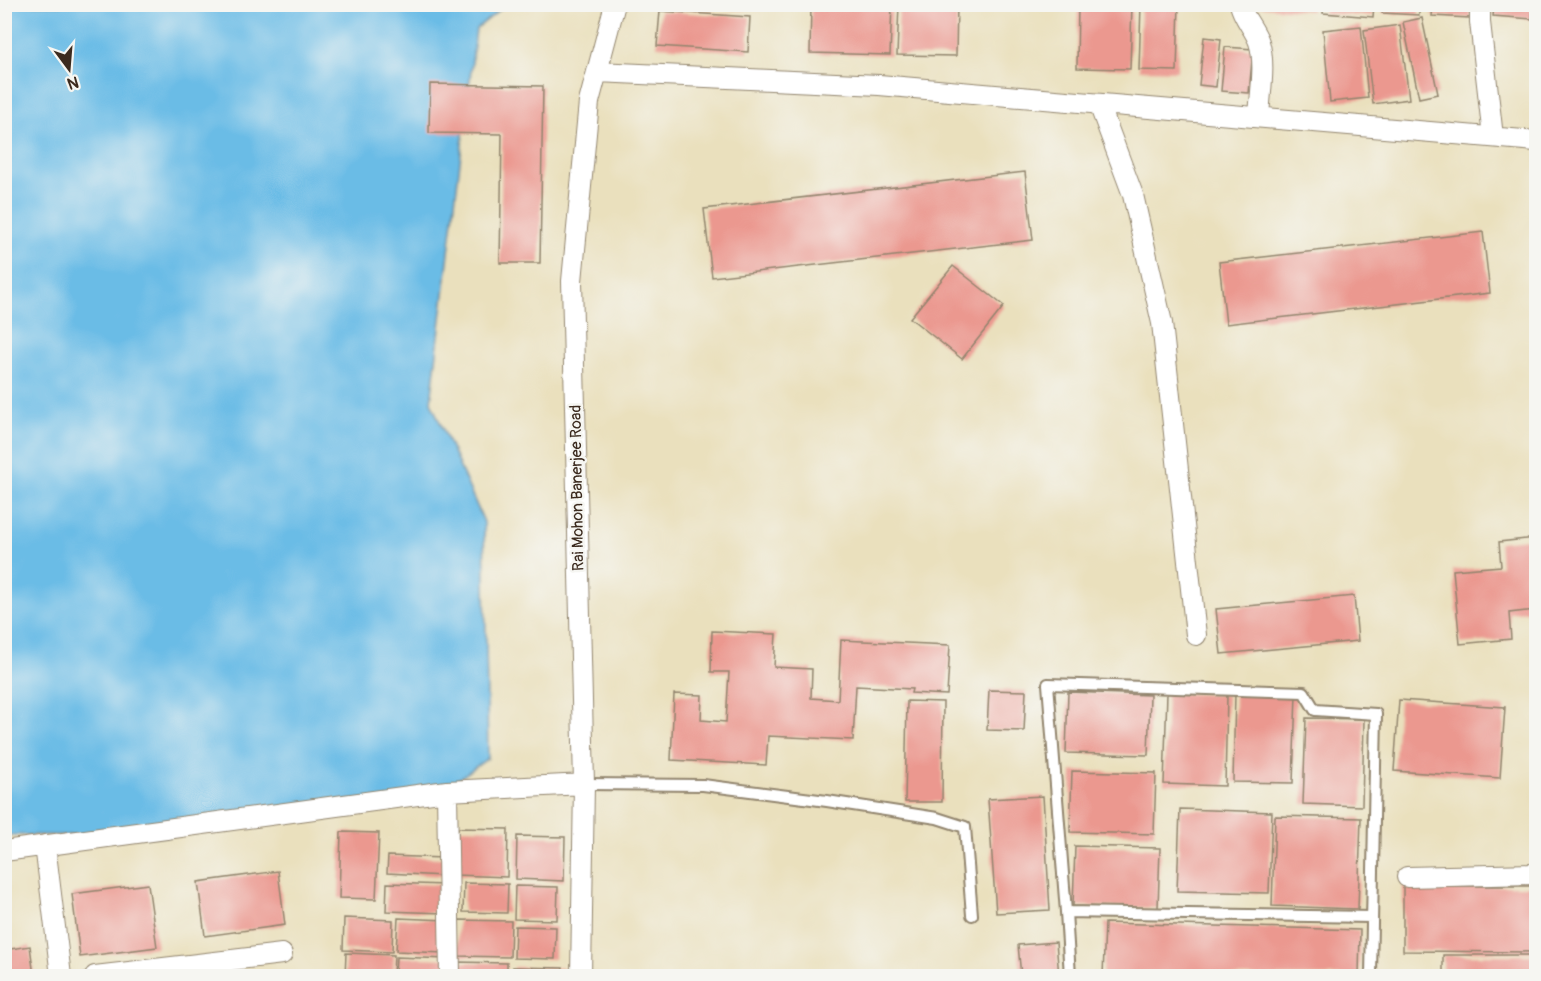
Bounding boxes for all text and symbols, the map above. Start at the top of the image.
north arrow [39,39,99,99]
text: N [65,71,81,94]
street label: Rai Mohon Banerjee Road [566,405,588,571]

